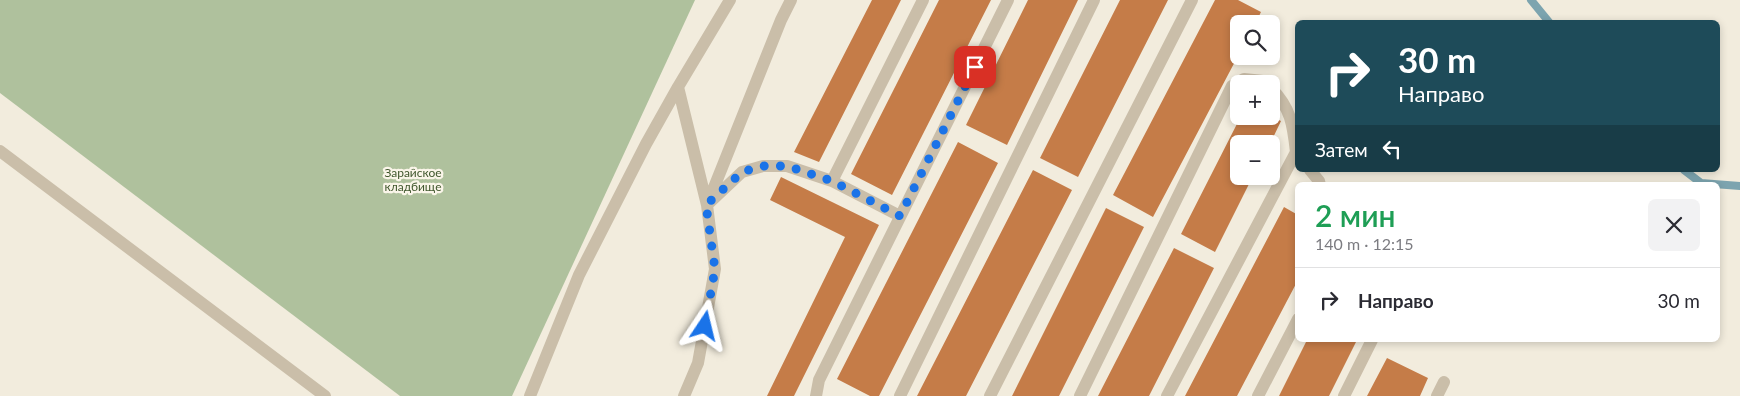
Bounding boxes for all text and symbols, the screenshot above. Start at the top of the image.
map controls [1230,15,1280,185]
button: search [1230,15,1280,65]
text: 30 m [1398,38,1476,80]
icon: right [1315,40,1380,105]
pin [954,46,996,88]
icon: arrive [961,53,989,81]
button: + [1230,75,1280,125]
text: Направо [1398,80,1484,107]
button: − [1230,135,1280,185]
icon: left [1378,135,1406,163]
text: Затем [1315,138,1368,161]
park label: Зарайское кладбище [384,165,442,194]
text: 2 мин [1315,197,1396,233]
button: close [1648,199,1700,251]
text: 140 m · 12:15 [1315,234,1414,253]
icon: right [1315,286,1343,314]
text: Направо [1358,289,1434,312]
text: 30 m [1657,289,1700,312]
position arrow [678,299,730,351]

